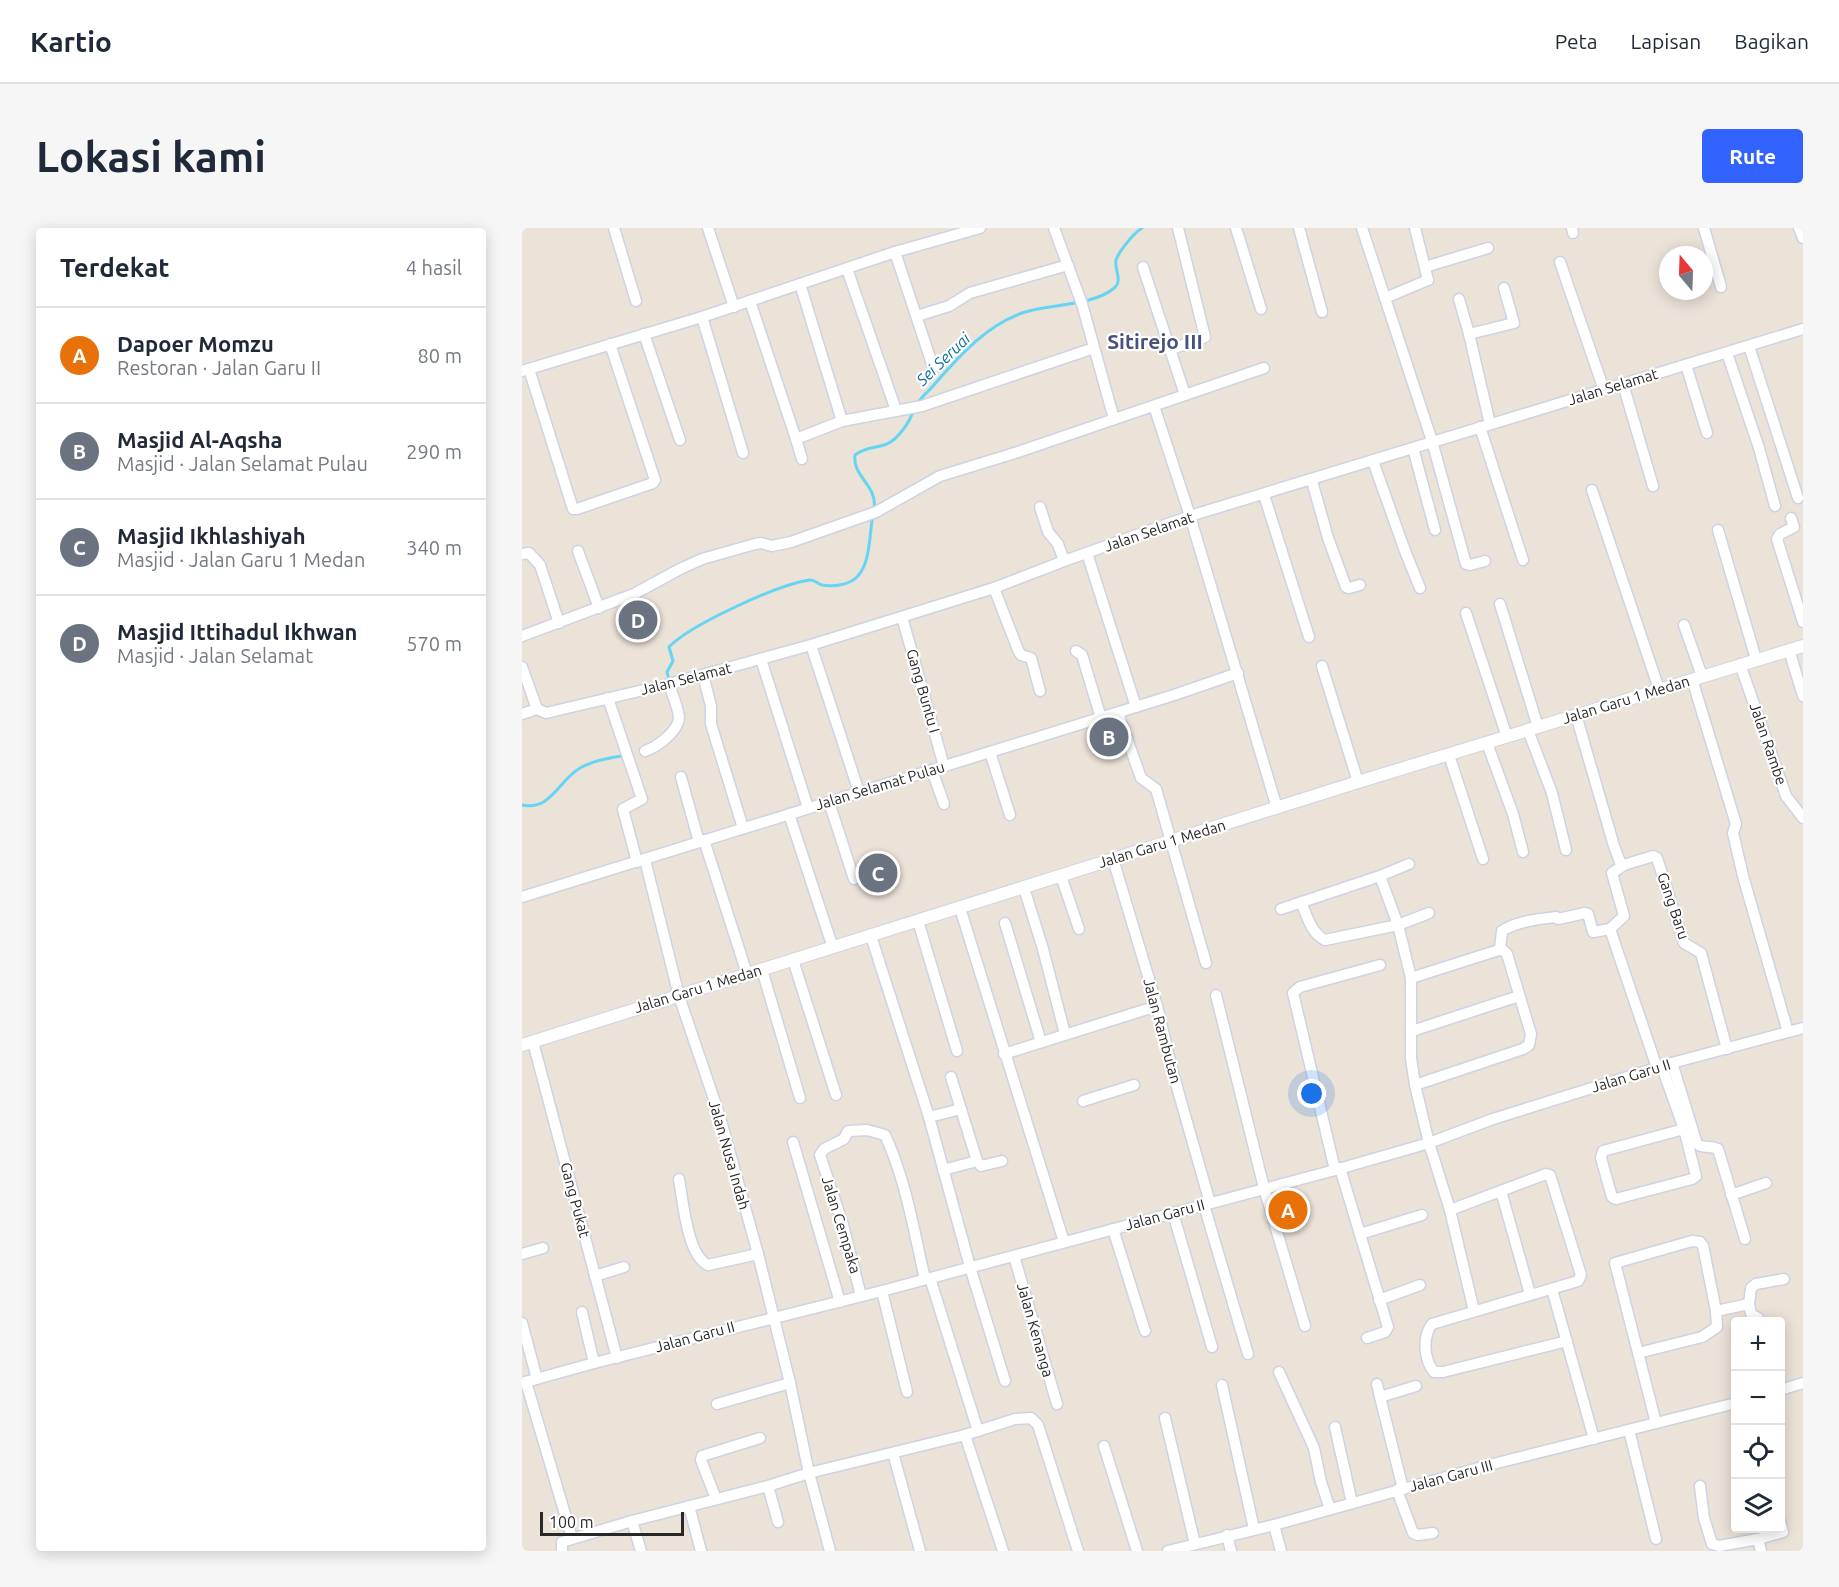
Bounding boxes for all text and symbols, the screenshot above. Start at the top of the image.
text: Kartio [30,26,112,57]
text: Peta [1555,29,1598,53]
text: Lapisan [1631,29,1701,53]
text: Bagikan [1734,29,1809,53]
button: Rute [1702,129,1803,183]
text: Lokasi kami [36,133,266,180]
north arrow [1659,246,1713,300]
text: Terdekat [60,253,170,282]
text: 4 hasil [406,256,462,279]
water label: Sei Seruai [912,328,974,390]
district label: Sitirejo III [1107,329,1203,353]
text: Dapoer Momzu [117,331,274,356]
text: A [72,344,87,367]
text: 80 m [418,344,462,367]
text: Restoran · Jalan Garu II [117,356,321,379]
street label: Jalan Selamat [1566,365,1660,408]
text: Masjid Al-Aqsha [117,427,283,452]
text: B [73,440,86,463]
text: 290 m [406,440,462,463]
text: Masjid · Jalan Selamat Pulau [117,452,368,475]
street label: Jalan Selamat [1102,508,1196,555]
text: Masjid Ikhlashiyah [117,523,306,548]
text: C [73,536,86,559]
text: 340 m [406,536,462,559]
text: Masjid · Jalan Garu 1 Medan [117,548,365,571]
pin: D [618,598,658,642]
text: Masjid Ittihadul Ikhwan [117,619,358,644]
text: D [72,632,87,655]
text: 570 m [406,632,462,655]
text: Masjid · Jalan Selamat [117,644,313,667]
street label: Gang Buntu I [903,647,944,735]
street label: Jalan Selamat [639,659,733,698]
street label: Jalan Garu 1 Medan [1560,672,1692,727]
street label: Jalan Rambe [1746,701,1790,787]
pin: B [1090,714,1128,760]
street label: Jalan Selamat Pulau [813,758,947,813]
street label: Jalan Garu 1 Medan [1096,816,1228,871]
pin: C [858,850,898,896]
street label: Gang Baru [1654,870,1693,942]
street label: Jalan Garu 1 Medan [632,961,764,1016]
street label: Jalan Rambutan [1140,976,1185,1085]
street label: Jalan Garu II [1589,1055,1672,1096]
your location [1297,1079,1326,1108]
street label: Jalan Nusa Indah [706,1098,753,1212]
street label: Gang Pukat [557,1160,594,1239]
street label: Jalan Cempaka [819,1174,864,1276]
pin: A [1268,1188,1308,1232]
street label: Jalan Garu II [1123,1196,1207,1233]
street label: Jalan Kenanga [1014,1281,1057,1379]
map controls [1731,1317,1785,1533]
button: + [1731,1317,1785,1371]
street label: Jalan Garu II [653,1318,737,1355]
button: − [1731,1371,1785,1425]
button: locate [1731,1425,1785,1479]
street label: Jalan Garu III [1407,1456,1494,1495]
button: layers [1731,1479,1785,1533]
scale bar [540,1509,684,1536]
text: 100 m [549,1513,594,1531]

